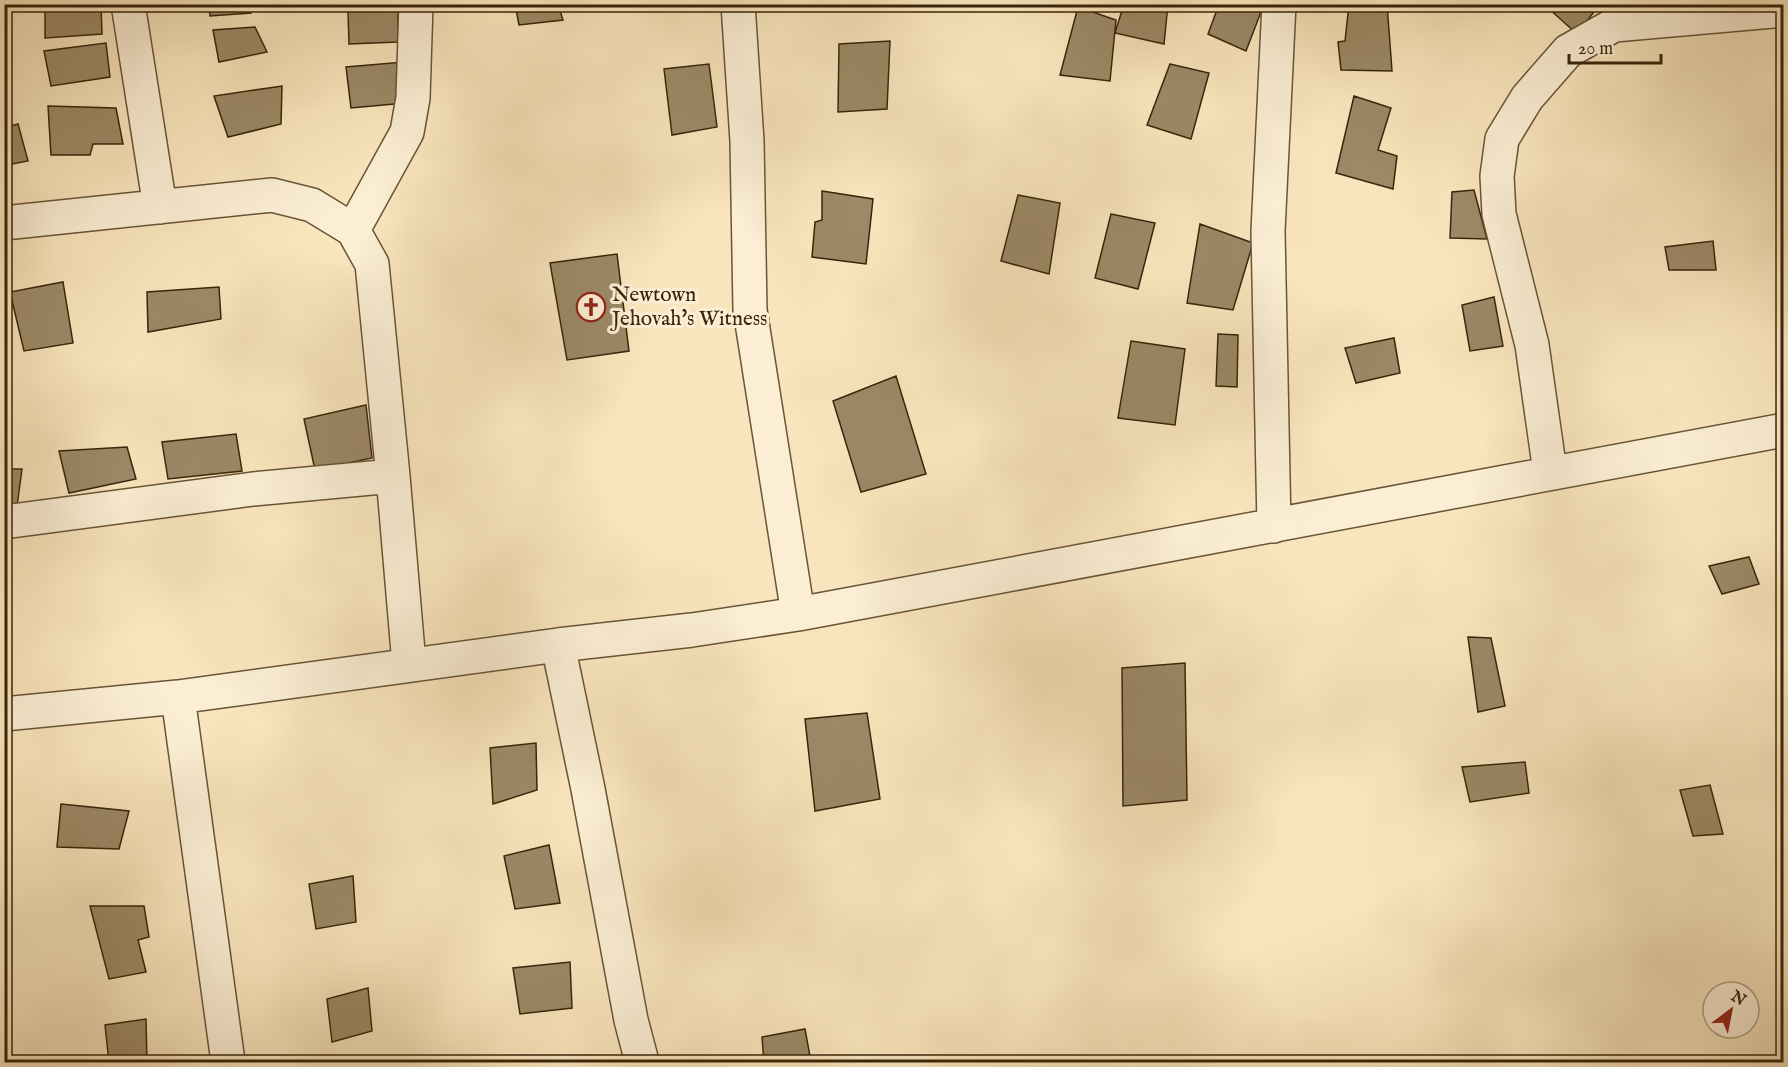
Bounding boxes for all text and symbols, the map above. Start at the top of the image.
scale bar [1569,27,1660,65]
text: 20 m [1578,38,1613,61]
place label: Newtown Jehovah's Witness [610,282,767,333]
church icon: Newtown Jehovah's Witness [575,291,607,323]
north arrow [1701,980,1761,1040]
text: N [1726,986,1749,1011]

